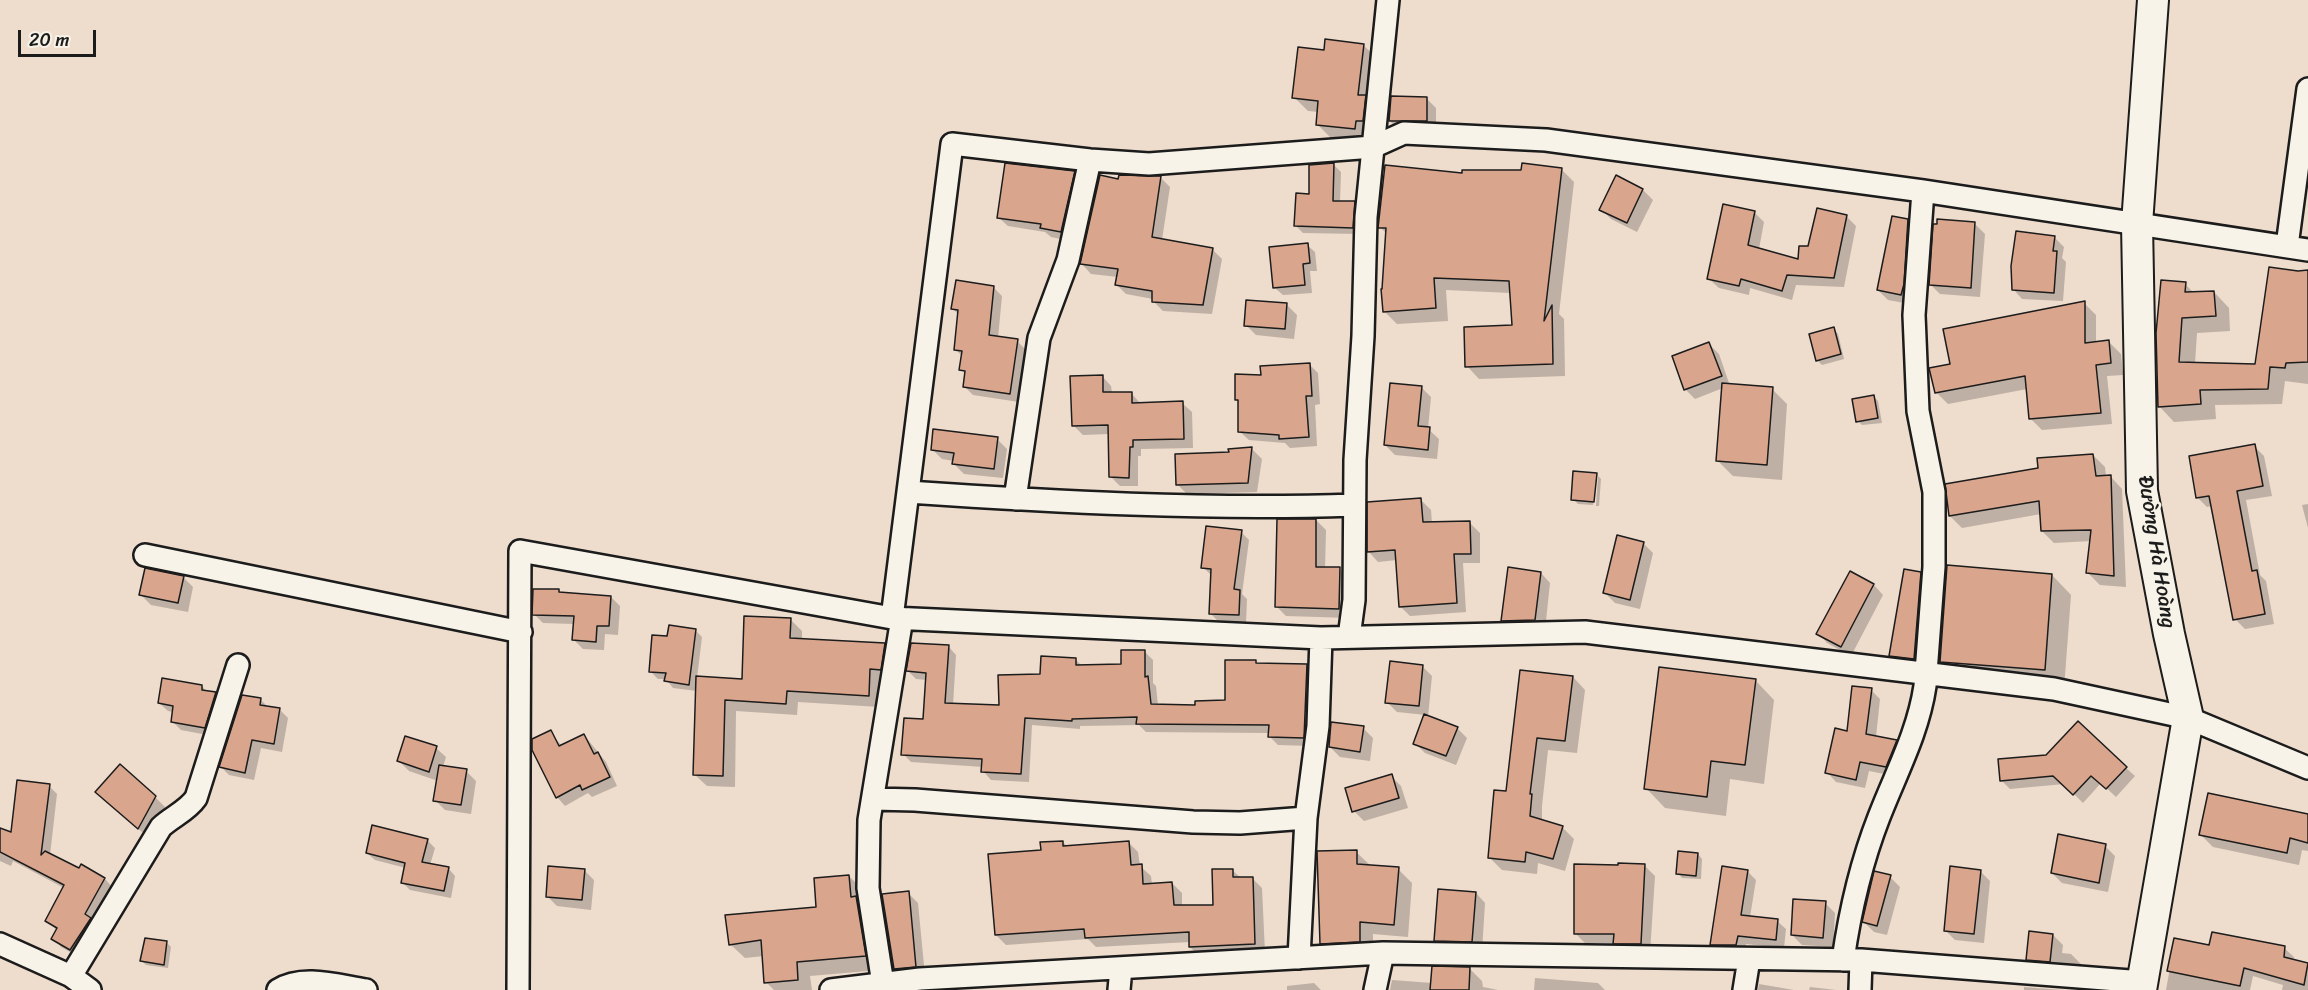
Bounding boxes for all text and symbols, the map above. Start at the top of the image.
scale bar [21,18,99,56]
text: 20 m [29,24,69,56]
street label: Đường Hà Hoàng [2131,474,2181,630]

